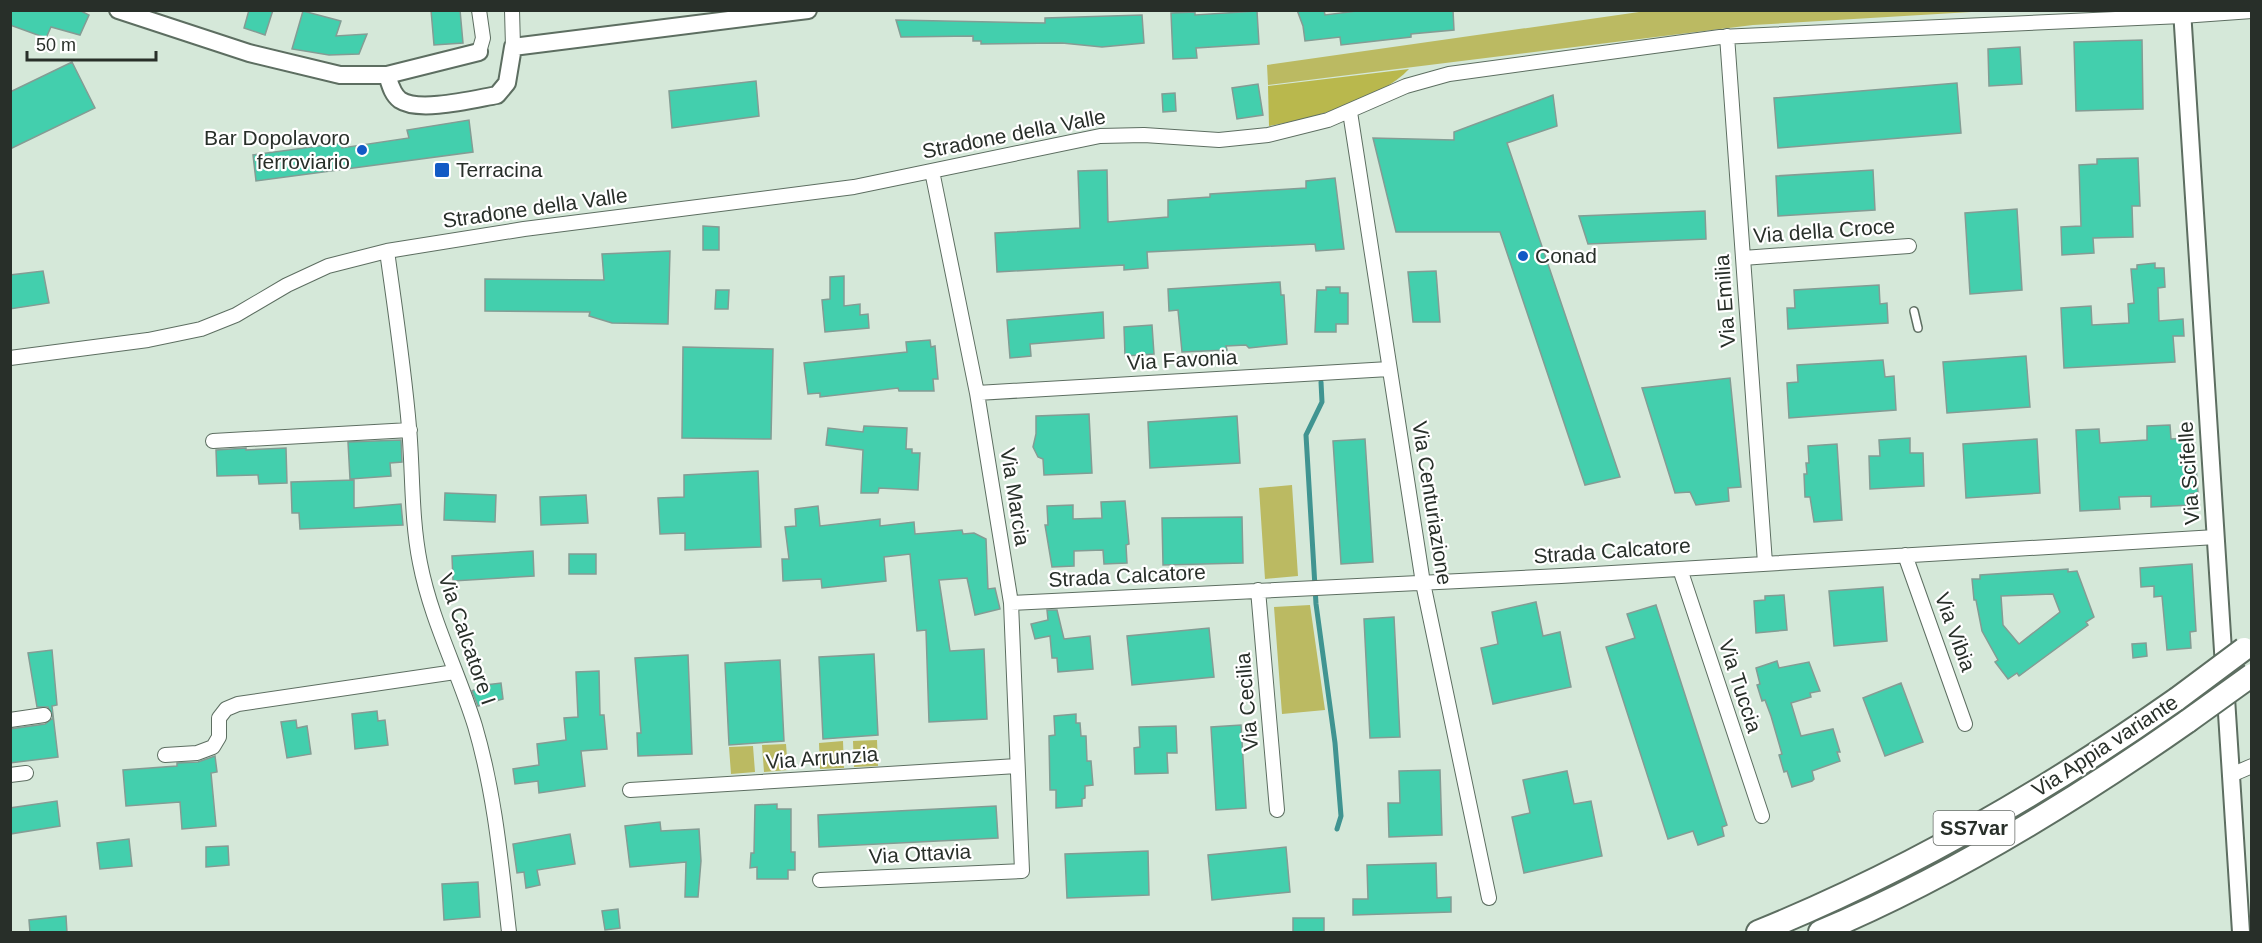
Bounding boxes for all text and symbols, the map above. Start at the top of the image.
scale bar [27,24,156,62]
text: 50 m [36,35,76,55]
street label: Stradone della Valle [920,104,1108,163]
place label: Bar Dopolavoro ferroviario [204,126,350,173]
marker: Bar Dopolavoro ferroviario [355,143,369,157]
place label: Terracina [456,158,543,181]
marker: Terracina [433,161,451,179]
street label: Stradone della Valle [441,183,629,232]
street label: Via della Croce [1752,214,1896,247]
place label: Conad [1535,244,1597,267]
marker: Conad [1516,249,1530,263]
street label: Via Emilia [1710,254,1739,348]
street label: Via Favonia [1126,345,1238,374]
street label: Via Centuriazione [1408,419,1457,586]
street label: Via Scifelle [2173,421,2204,525]
street label: Via Marcia [996,446,1035,548]
street label: Strada Calcatore [1533,534,1691,567]
street label: Strada Calcatore [1048,560,1206,591]
street label: Via Calcatore I [434,570,501,708]
street label: Via Vibia [1931,589,1980,675]
street label: Via Tuccia [1715,636,1766,736]
street label: Via Cecilia [1231,651,1262,752]
street label: Via Appia variante [2028,690,2182,801]
street label: Via Arrunzia [765,742,879,773]
road number: SS7var [1934,811,2014,845]
street label: Via Ottavia [868,839,972,868]

